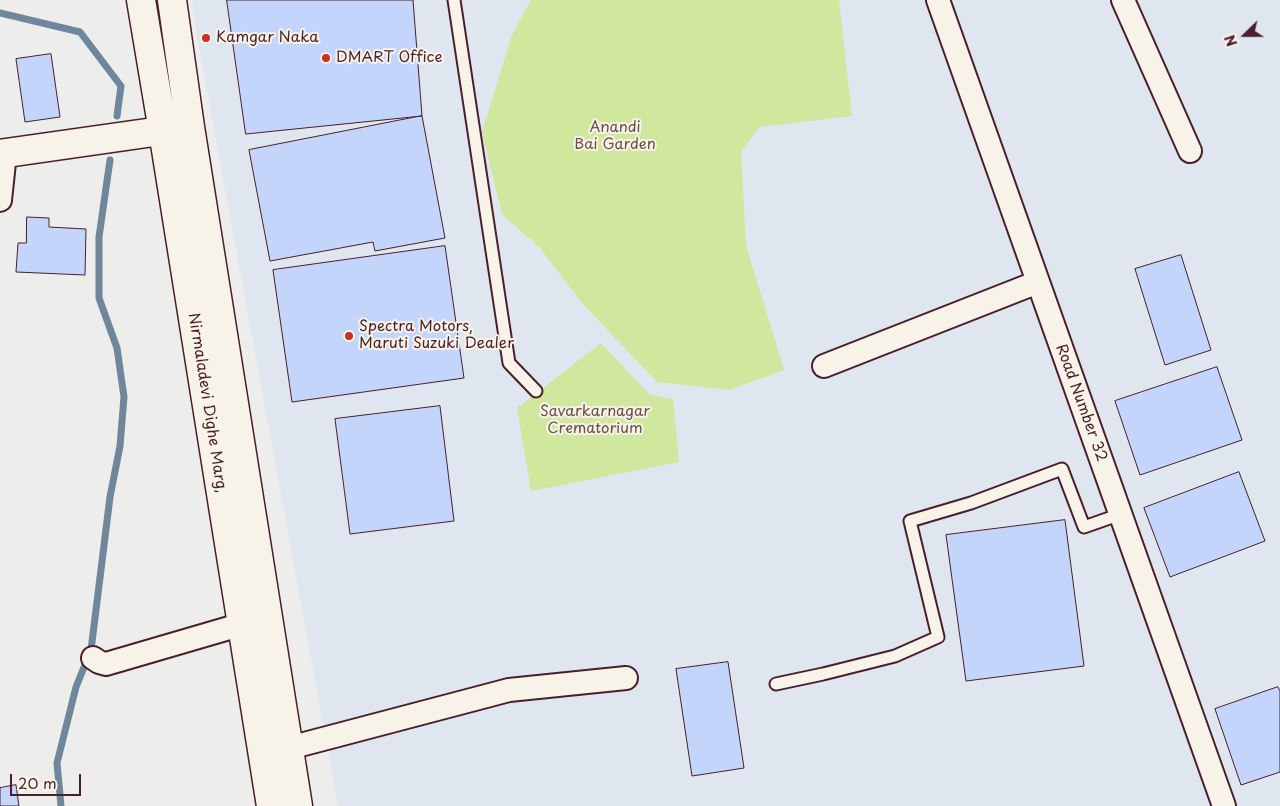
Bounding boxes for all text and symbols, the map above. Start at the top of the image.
north arrow [1220,10,1270,60]
place label: Kamgar Naka [216,29,319,47]
marker: Kamgar Naka [200,32,212,44]
text: N [1219,32,1242,50]
place label: DMART Office [336,49,442,67]
marker: DMART Office [320,52,332,64]
park label: Anandi Bai Garden [574,119,656,154]
street label: Nirmaladevi Dighe Marg, [184,312,230,494]
place label: Spectra Motors, Maruti Suzuki Dealer [359,318,514,353]
marker: Spectra Motors, Maruti Suzuki Dealer [343,330,355,342]
street label: Road Number 32 [1051,342,1111,464]
park label: Savarkarnagar Crematorium [540,403,650,438]
scale bar [12,764,84,796]
text: 20 m [18,771,57,794]

